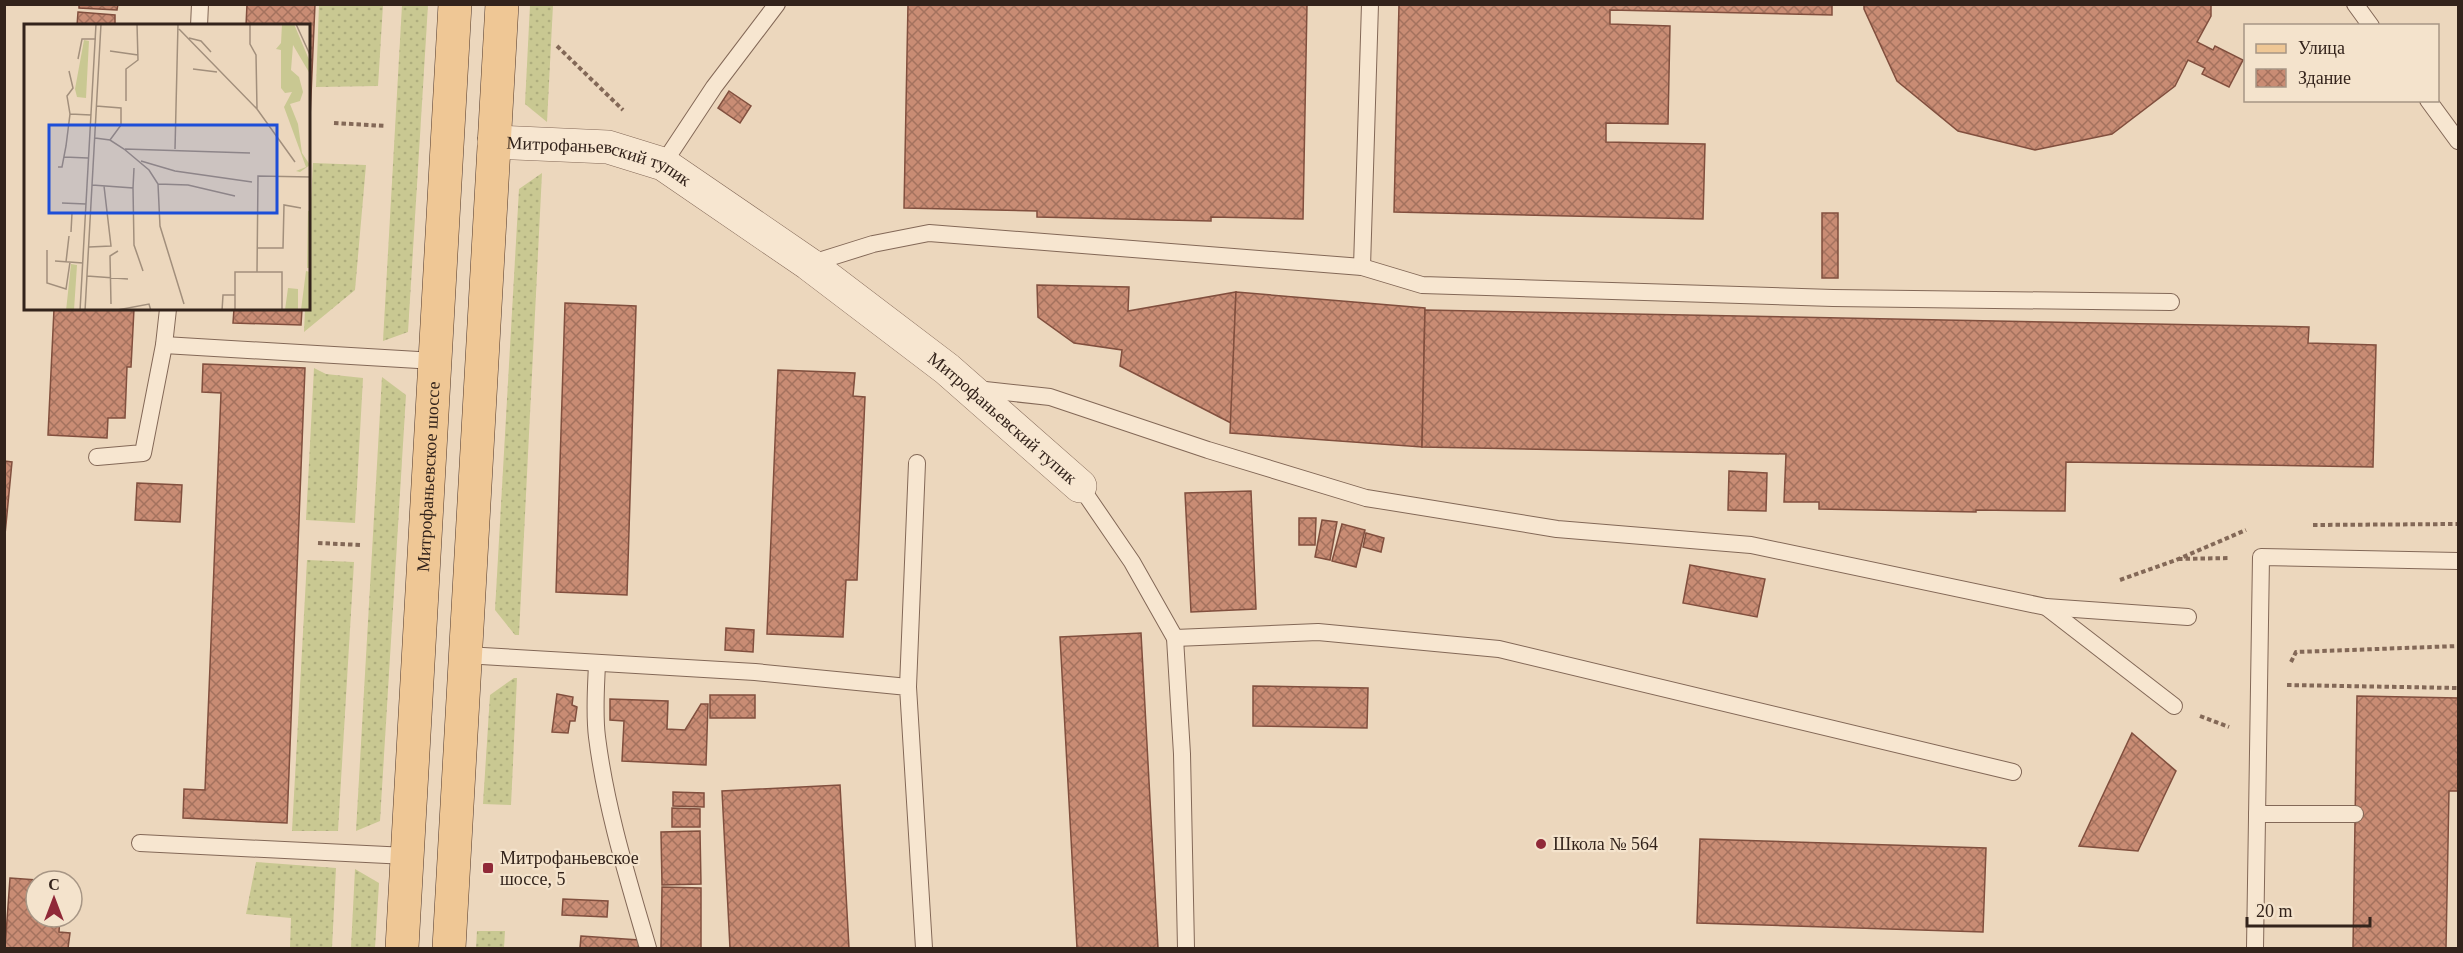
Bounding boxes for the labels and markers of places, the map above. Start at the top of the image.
place label: Школа № 564 [1553,834,1658,854]
marker: Школа № 564 [1534,837,1548,851]
place label: Митрофаньевское шоссе, 5 [500,848,639,889]
marker: Митрофаньевское шоссе, 5 [481,861,495,875]

